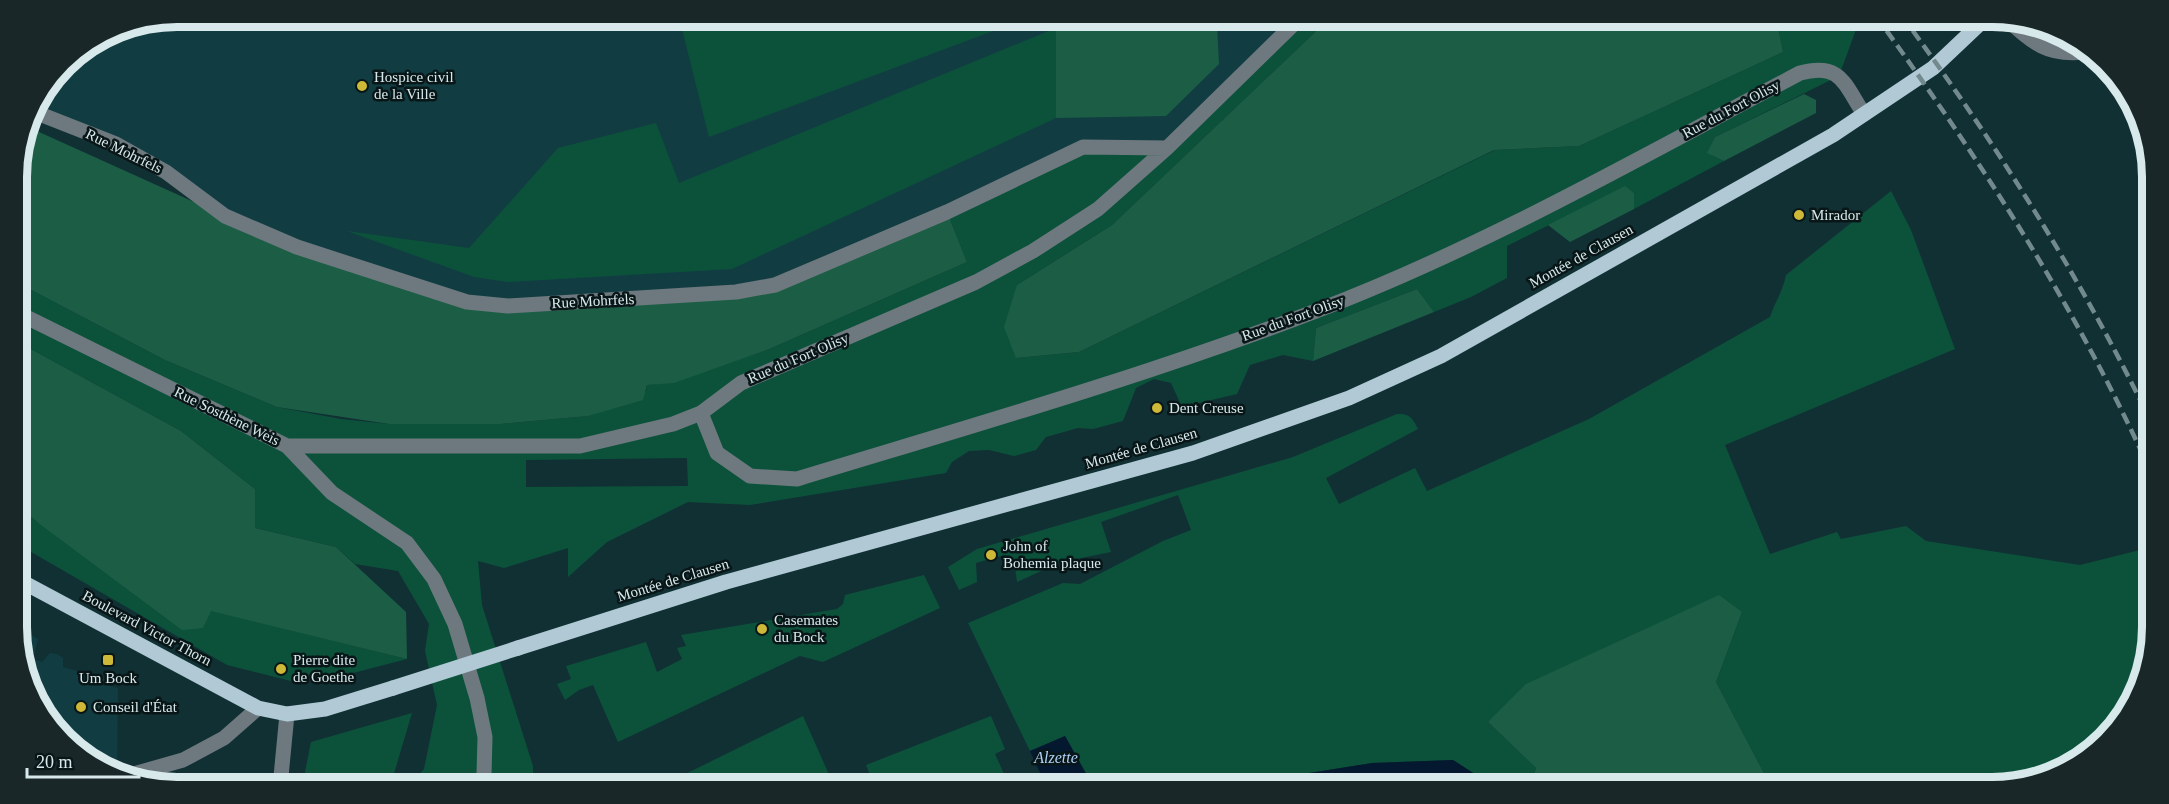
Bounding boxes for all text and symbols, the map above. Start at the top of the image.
place label: Hospice civil de la Ville [374,69,454,102]
street label: Rue du Fort Olisy [1680,76,1783,141]
marker: Hospice civil de la Ville [355,79,369,93]
street label: Rue Mohrfels [83,126,165,176]
place label: Mirador [1811,207,1860,223]
marker: Mirador [1792,208,1806,222]
street label: Montée de Clausen [1526,221,1636,291]
street label: Rue Mohrfels [551,291,635,311]
street label: Rue du Fort Olisy [1240,292,1347,344]
street label: Rue du Fort Olisy [745,329,851,386]
street label: Rue Sosthène Weis [172,384,282,449]
place label: Dent Creuse [1169,400,1244,416]
marker: Dent Creuse [1150,401,1164,415]
street label: Montée de Clausen [1083,424,1199,472]
place label: John of Bohemia plaque [1003,538,1101,571]
marker: John of Bohemia plaque [984,548,998,562]
street label: Montée de Clausen [615,555,731,605]
street label: Boulevard Victor Thorn [80,587,215,669]
place label: Casemates du Bock [774,612,838,645]
marker: Casemates du Bock [755,622,769,636]
place label: Pierre dite de Goethe [293,652,355,685]
marker: Um Bock [101,653,115,667]
marker: Pierre dite de Goethe [274,662,288,676]
place label: Um Bock [79,670,137,686]
place label: Conseil d'État [93,699,178,715]
marker: Conseil d'État [74,700,88,714]
scale bar [27,741,140,779]
water label: Alzette [1033,749,1078,766]
text: 20 m [36,752,73,772]

